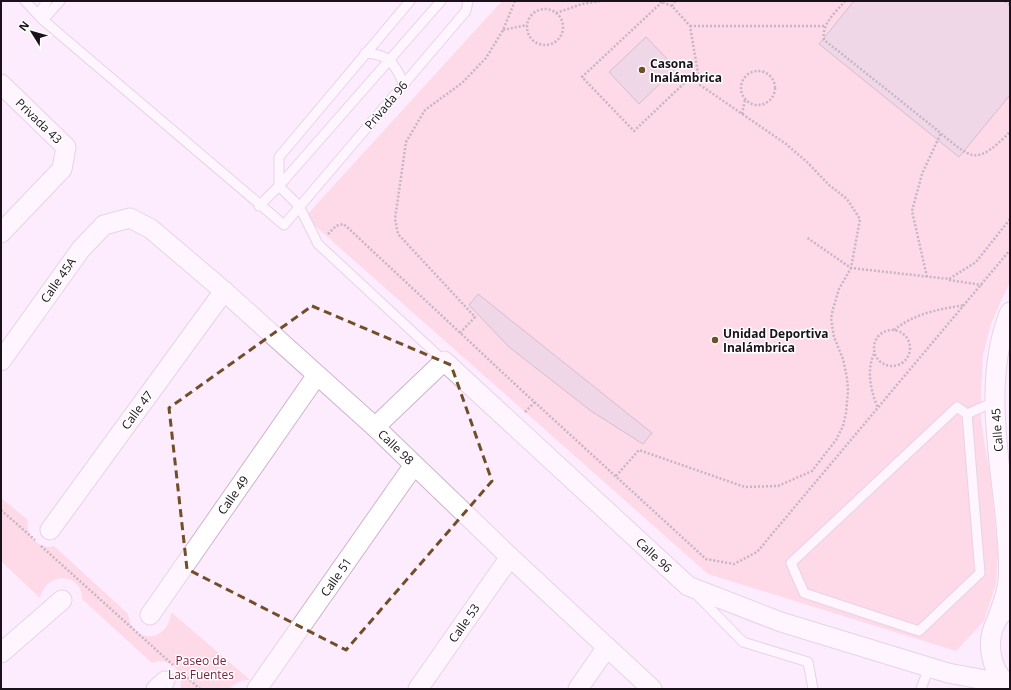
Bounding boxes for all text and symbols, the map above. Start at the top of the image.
north arrow [12,12,52,52]
text: N [15,18,32,34]
place label: Casona Inalámbrica [650,55,722,86]
marker: Casona Inalámbrica [637,65,647,75]
street label: Privada 96 [361,77,411,133]
street label: Privada 43 [12,95,66,148]
street label: Calle 45A [36,254,80,306]
place label: Unidad Deportiva Inalámbrica [723,325,829,356]
marker: Unidad Deportiva Inalámbrica [710,335,720,345]
street label: Calle 47 [117,387,157,433]
street label: Calle 45 [987,407,1007,452]
street label: Calle 98 [374,426,418,468]
street label: Calle 49 [213,472,253,518]
street label: Calle 96 [632,534,676,576]
street label: Calle 51 [316,554,356,600]
street label: Calle 53 [444,600,484,646]
park label: Paseo de Las Fuentes [168,652,234,683]

